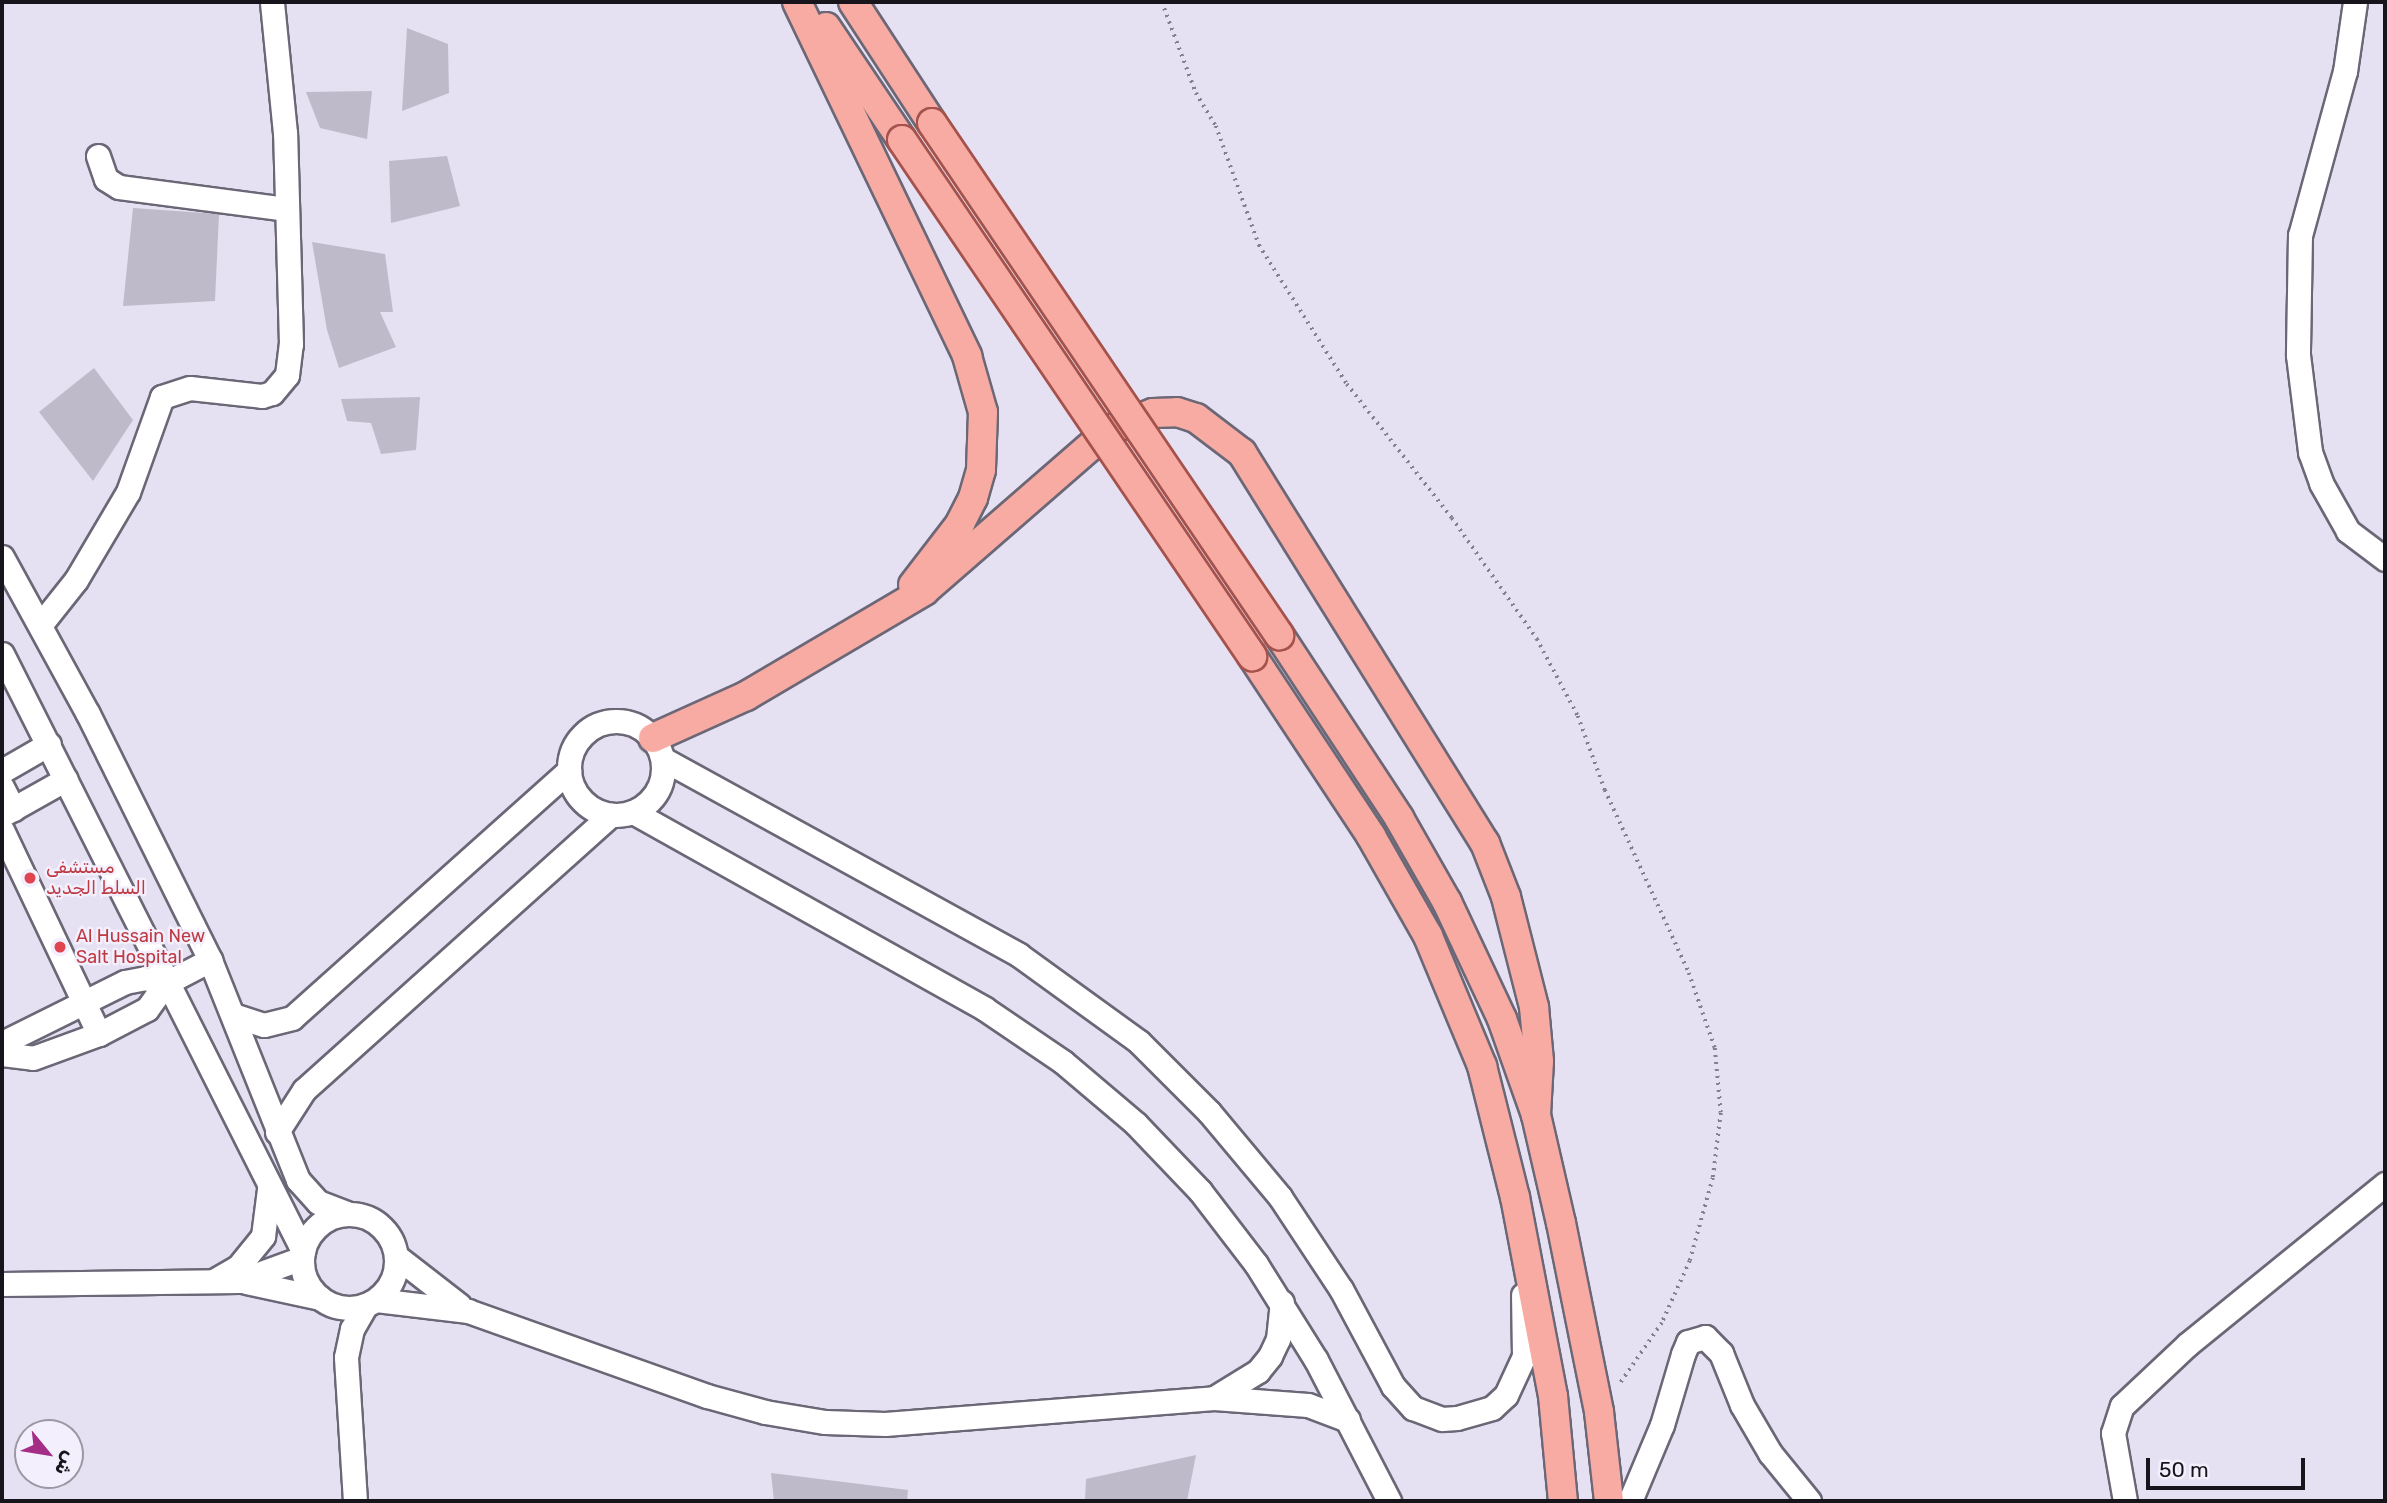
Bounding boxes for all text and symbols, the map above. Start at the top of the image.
place label: مستشفى السلط الجديد [46,857,146,900]
marker: مستشفى السلط الجديد [20,868,40,888]
place label: Al Hussain New Salt Hospital [76,926,205,968]
marker: Al Hussain New Salt Hospital [50,937,70,957]
north arrow [14,1419,84,1489]
scale bar [2149,1444,2308,1488]
text: ش [50,1448,82,1480]
text: 50 m [2159,1457,2209,1482]

